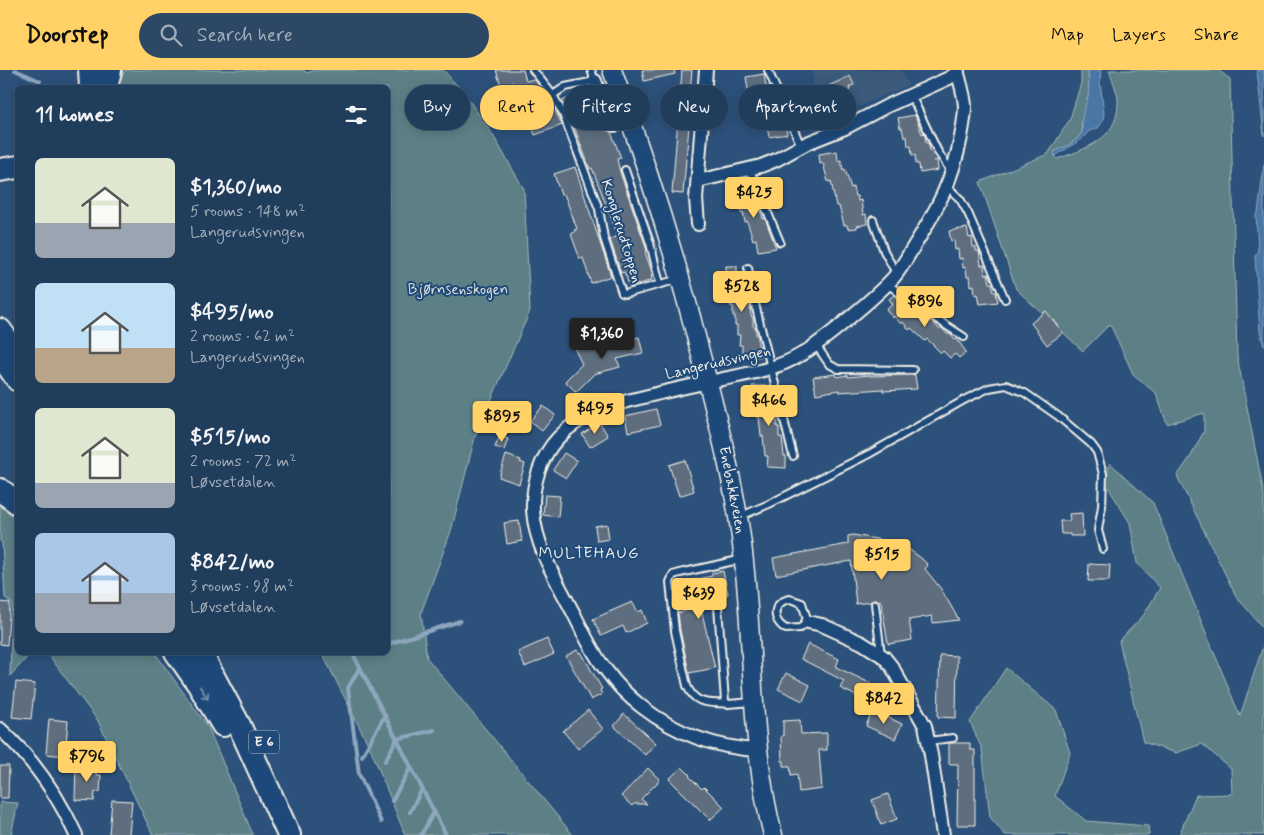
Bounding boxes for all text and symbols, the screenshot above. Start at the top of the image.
search box [139,13,489,58]
text: Doorstep [25,20,109,51]
icon: search [157,21,185,49]
text: Search here [197,23,293,48]
text: Map [1051,23,1084,47]
text: Layers [1112,23,1166,47]
text: Share [1194,23,1239,47]
chip: Buy [405,85,470,130]
chip: Rent [480,85,554,130]
chip: Filters [564,85,650,130]
chip: New [660,85,728,130]
chip: Apartment [738,85,856,130]
text: 11 homes [35,101,114,129]
icon: filters [342,101,370,129]
text: $1,360/mo [190,173,282,201]
pin: $425 [724,176,784,219]
street label: Konglerudtoppen [595,177,646,285]
icon: home [75,178,135,238]
text: $425 [736,182,772,203]
text: 5 rooms · 148 m² [190,201,305,222]
text: Langerudsvingen [190,222,305,243]
pin: $528 [712,270,772,313]
text: $528 [724,276,760,297]
park label: Bjørnsenskogen [408,280,508,300]
pin: $896 [895,286,955,328]
text: $896 [907,291,943,312]
text: $495/mo [190,298,274,326]
icon: home [75,303,135,363]
pin: $1,360 [561,318,643,360]
text: $1,360 [580,323,624,344]
text: 2 rooms · 62 m² [190,326,295,347]
street label: Langerudsvingen [663,341,773,386]
text: Langerudsvingen [190,347,305,368]
pin: $466 [739,384,799,427]
text: $466 [751,390,787,411]
pin: $495 [565,392,625,435]
text: $495 [576,398,614,419]
pin: $895 [472,400,532,443]
text: $895 [484,406,520,427]
text: $515/mo [190,423,271,451]
icon: home [75,428,135,488]
street label: Enebakkveien [714,445,750,535]
text: 2 rooms · 72 m² [190,451,296,472]
text: Løvsetdalen [190,472,276,493]
pin: $515 [852,538,912,581]
district label: MULTEHAUG [538,543,640,564]
text: $515 [865,544,899,565]
text: $842/mo [190,548,274,576]
icon: home [75,553,135,613]
text: 3 rooms · 98 m² [190,576,294,597]
pin: $639 [669,578,729,620]
text: $639 [683,583,715,604]
text: Løvsetdalen [190,597,276,618]
pin: $842 [854,682,914,725]
one-way arrow [199,685,209,699]
text: $842 [865,688,903,709]
road number: E 6 [249,730,279,754]
pin: $796 [57,740,117,783]
text: $796 [69,746,105,767]

